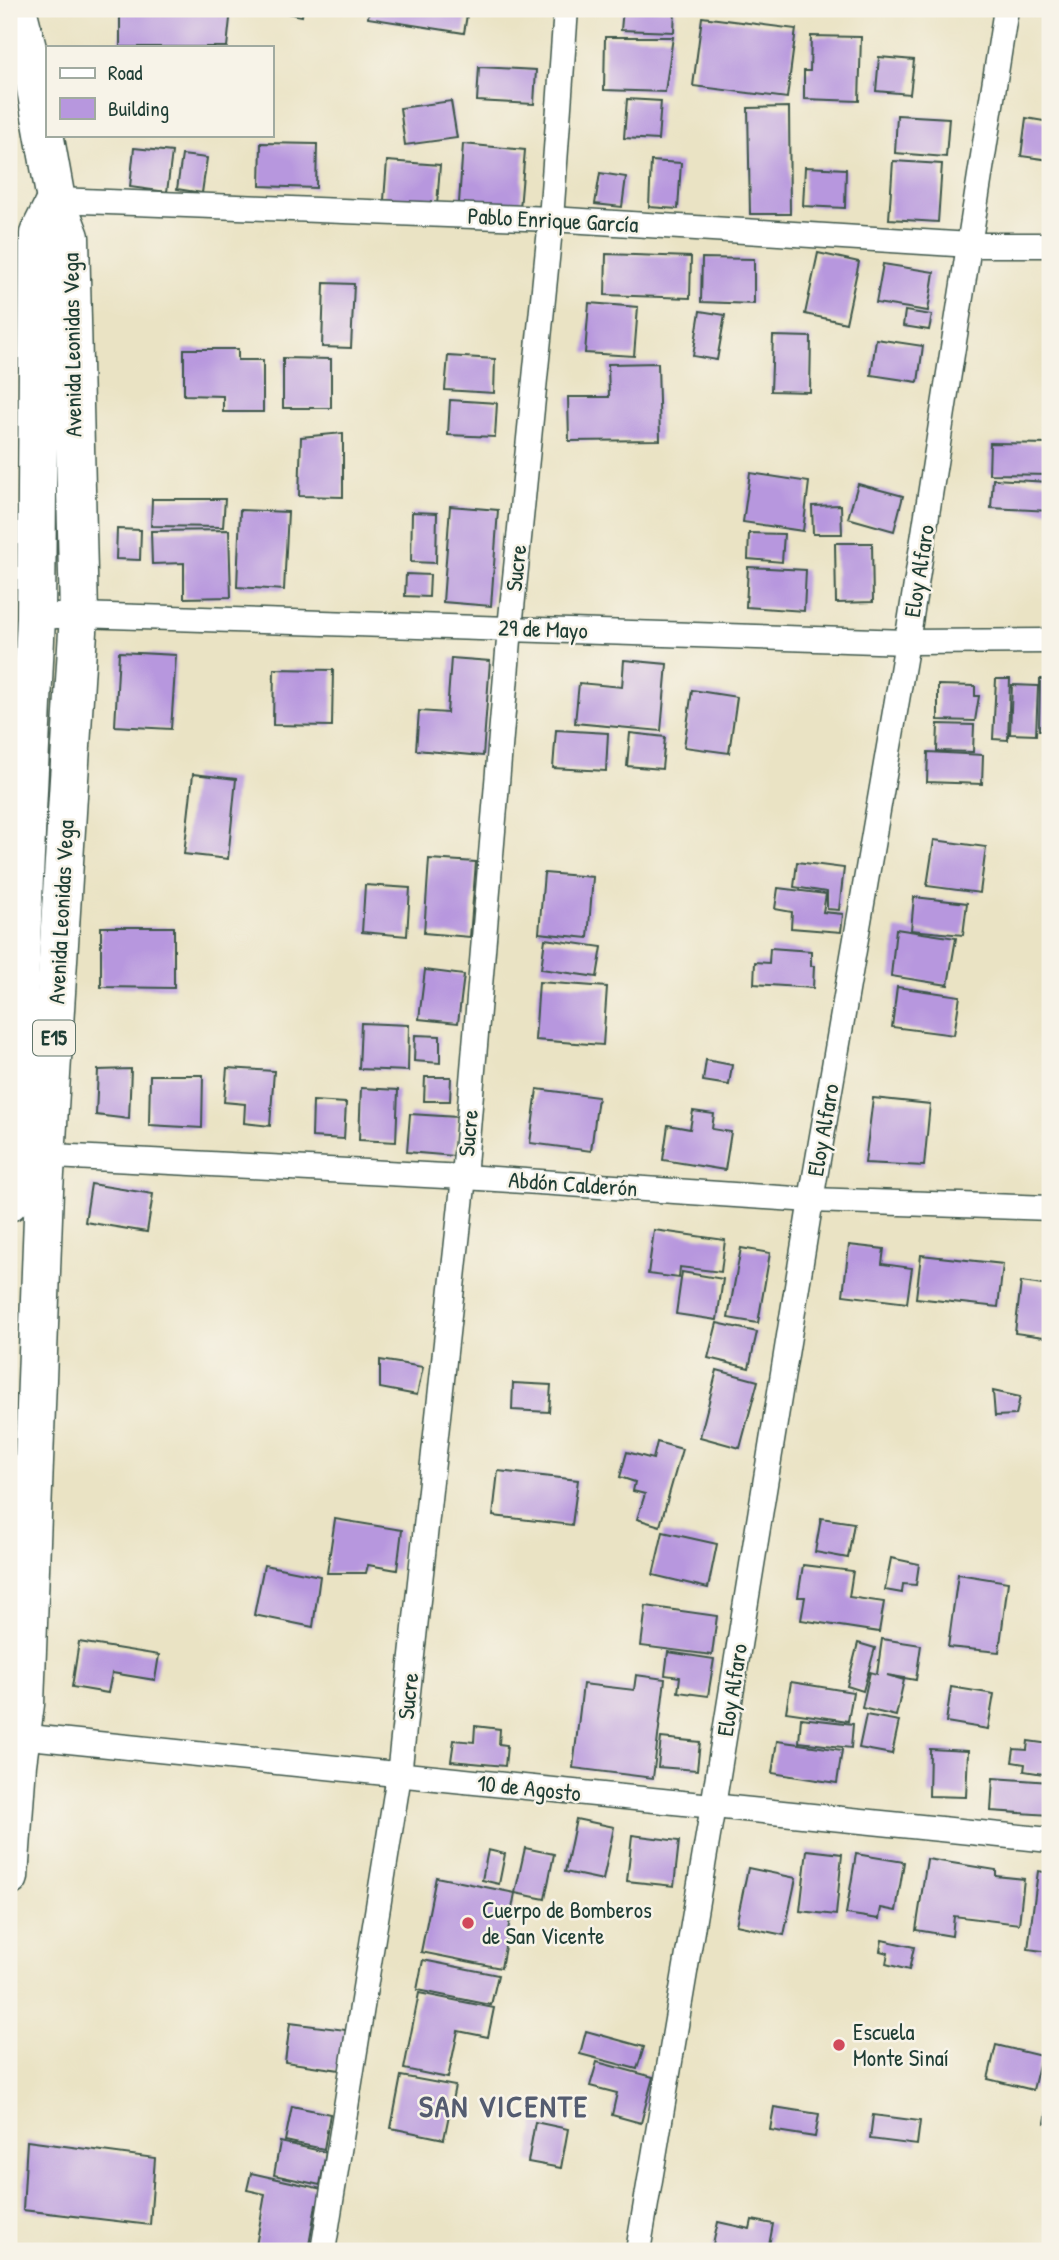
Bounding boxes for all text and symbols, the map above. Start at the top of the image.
legend [46,46,273,136]
text: Road [108,58,142,87]
text: Building [108,94,169,123]
street label: Pablo Enrique García [467,200,639,239]
street label: Avenida Leonidas Vega [54,253,89,437]
street label: Eloy Alfaro [896,522,941,619]
street label: Sucre [498,543,533,593]
street label: 29 de Mayo [498,611,588,646]
street label: Avenida Leonidas Vega [40,819,81,1005]
road number: E15 [33,1020,75,1056]
street label: Eloy Alfaro [799,1081,846,1179]
street label: Sucre [450,1108,485,1158]
street label: Abdón Calderón [508,1164,638,1203]
street label: Eloy Alfaro [709,1641,754,1738]
street label: Sucre [390,1671,425,1721]
street label: 10 de Agosto [476,1767,582,1808]
place label: Cuerpo de Bomberos de San Vicente [482,1894,652,1951]
marker: Cuerpo de Bomberos de San Vicente [460,1915,476,1931]
place label: Escuela Monte Sinaí [853,2016,949,2073]
marker: Escuela Monte Sinaí [831,2037,847,2053]
district label: SAN VICENTE [419,2086,589,2126]

